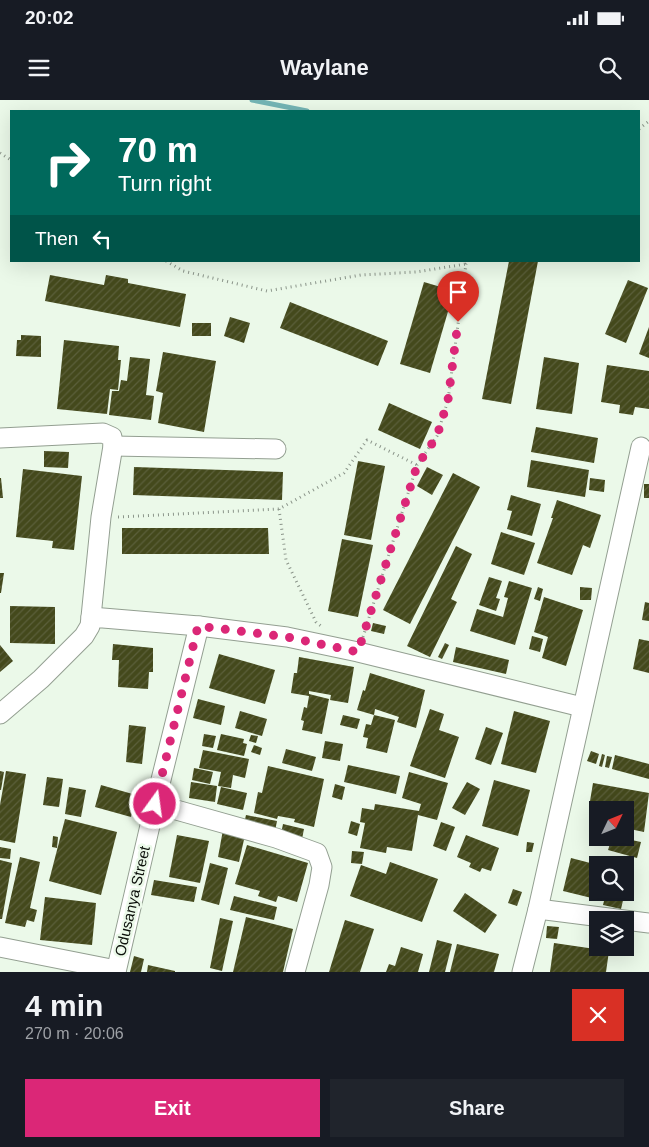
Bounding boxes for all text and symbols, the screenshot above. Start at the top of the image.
text: 20:02 [25,7,74,28]
icon: menu [25,54,53,82]
icon: search [596,54,624,82]
text: Waylane [280,55,369,80]
icon: right [35,130,100,195]
text: 70 m [118,130,198,169]
text: Turn right [118,171,211,196]
icon: left [88,225,116,253]
text: Then [35,228,78,249]
pin [437,271,479,322]
icon: arrive [444,278,472,306]
position arrow [128,777,180,829]
north arrow [589,801,634,846]
map controls [589,801,634,956]
street label: Odusanya Street [111,843,153,958]
button: search [589,856,634,901]
button: layers [589,911,634,956]
text: 4 min [25,989,103,1022]
button: close [572,989,624,1041]
text: 270 m · 20:06 [25,1025,124,1042]
button: Exit [25,1079,320,1137]
button: Share [330,1079,624,1137]

